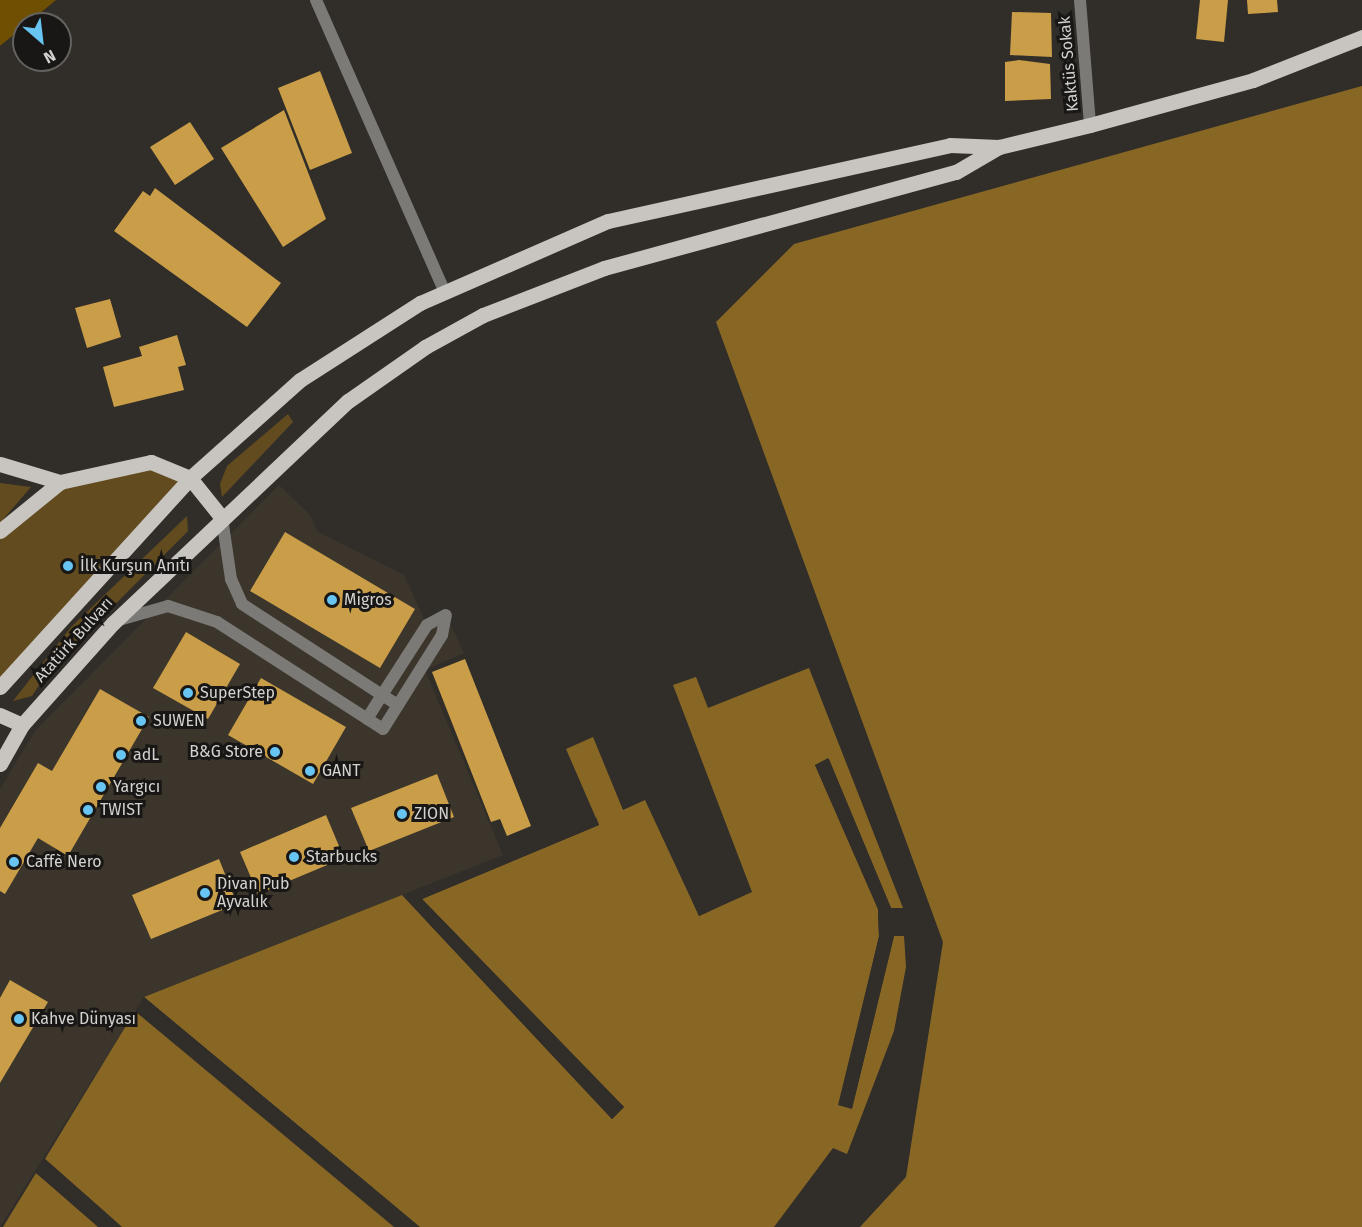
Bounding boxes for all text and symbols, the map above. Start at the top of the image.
north arrow [12,12,72,72]
street label: Kaktüs Sokak [1055,15,1083,113]
text: N [41,46,59,67]
place label: İlk Kurşun Anıtı [80,556,190,576]
marker: İlk Kurşun Anıtı [61,559,75,573]
place label: Migros [344,590,392,610]
marker: Migros [325,593,339,607]
street label: Atatürk Bulvarı [31,594,117,686]
place label: SuperStep [200,683,275,703]
marker: SuperStep [181,686,195,700]
place label: SUWEN [153,711,205,731]
marker: SUWEN [134,714,148,728]
place label: B&G Store [189,742,263,762]
place label: adL [133,745,159,765]
marker: B&G Store [268,745,282,759]
marker: adL [114,748,128,762]
place label: GANT [322,761,360,781]
marker: GANT [303,764,317,778]
place label: Yargıcı [113,777,160,797]
marker: Yargıcı [94,780,108,794]
place label: TWIST [100,800,143,820]
marker: TWIST [81,803,95,817]
place label: ZION [414,804,449,824]
marker: ZION [395,807,409,821]
place label: Starbucks [306,847,377,867]
marker: Starbucks [287,850,301,864]
place label: Caffè Nero [26,852,102,872]
marker: Caffè Nero [7,855,21,869]
place label: Divan Pub Ayvalık [217,874,289,912]
marker: Divan Pub Ayvalık [198,886,212,900]
place label: Kahve Dünyası [31,1009,136,1029]
marker: Kahve Dünyası [12,1012,26,1026]

